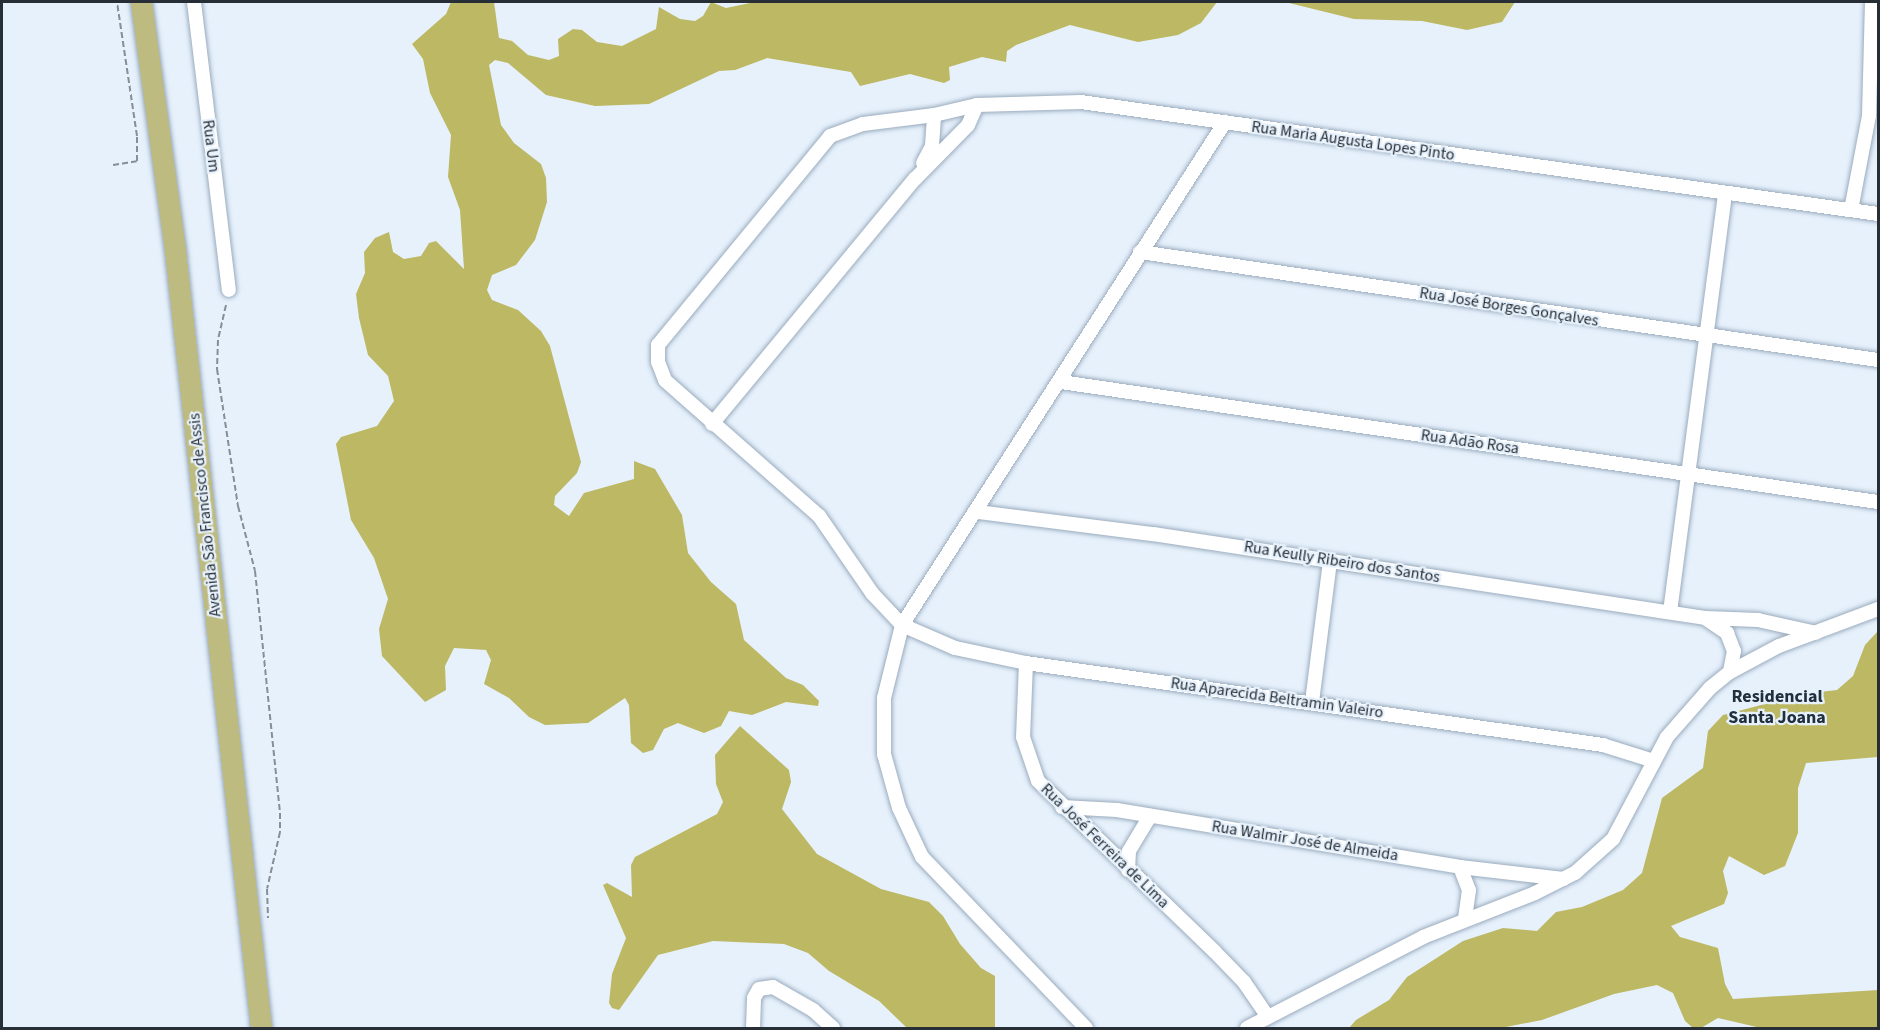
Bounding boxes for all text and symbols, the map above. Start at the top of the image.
street label: Rua Maria Augusta Lopes Pinto [1250,117,1456,165]
street label: Rua Um [198,119,224,173]
street label: Rua José Borges Gonçalves [1418,283,1600,331]
street label: Avenida São Francisco de Assis [185,412,225,618]
street label: Rua Adão Rosa [1420,426,1520,458]
street label: Rua Keully Ribeiro dos Santos [1243,537,1441,587]
street label: Rua Aparecida Beltramin Valeiro [1170,674,1384,722]
district label: Residencial Santa Joana [1728,687,1826,730]
street label: Rua José Ferreira de Lima [1037,780,1173,912]
street label: Rua Walmir José de Almeida [1210,817,1400,865]

